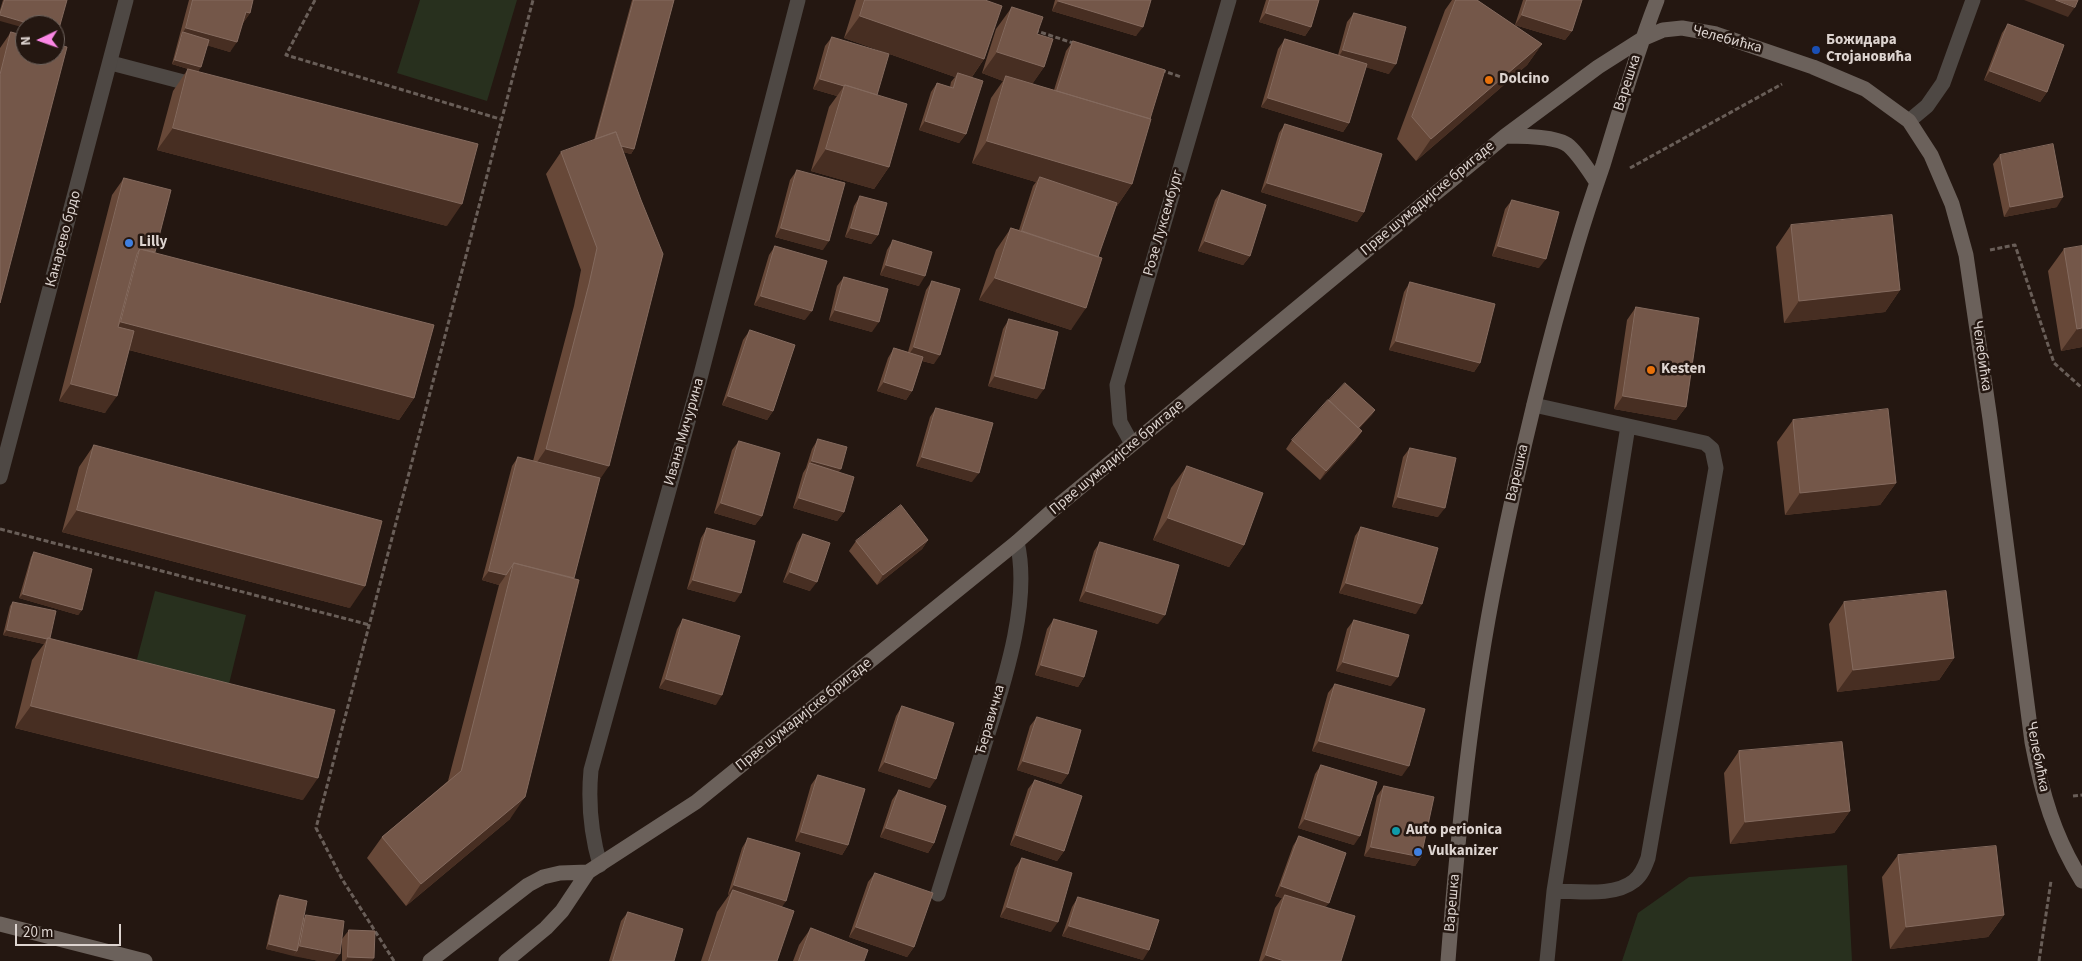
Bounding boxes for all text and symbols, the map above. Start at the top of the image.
north arrow [15,15,65,65]
street label: Челебићка [1690,22,1764,58]
place label: Божидара Стојановића [1826,32,1912,67]
text: N [16,36,36,46]
marker: Божидара Стојановића [1810,44,1822,56]
street label: Варешка [1610,53,1646,113]
place label: Dolcino [1499,71,1549,89]
marker: Dolcino [1483,74,1495,86]
street label: Прве шумадијске бригаде [1357,138,1499,260]
street label: Розе Луксембург [1140,168,1188,278]
street label: Канарево брдо [42,189,86,289]
place label: Lilly [139,234,167,252]
marker: Lilly [123,237,135,249]
street label: Челебићка [1967,319,1995,393]
place label: Kesten [1661,361,1706,379]
marker: Kesten [1645,364,1657,376]
street label: Ивана Мичурина [661,376,709,488]
street label: Прве шумадијске бригаде [1046,397,1188,519]
street label: Варешка [1503,443,1533,503]
street label: Прве шумадијске бригаде [732,655,876,775]
street label: Ђеравичка [972,683,1010,757]
street label: Челебићка [2021,720,2053,794]
place label: Auto perionica [1406,822,1502,840]
marker: Auto perionica [1390,825,1402,837]
place label: Vulkanizer [1428,843,1498,861]
marker: Vulkanizer [1412,846,1424,858]
street label: Варешка [1441,873,1465,933]
scale bar [18,914,124,946]
text: 20 m [23,922,53,943]

